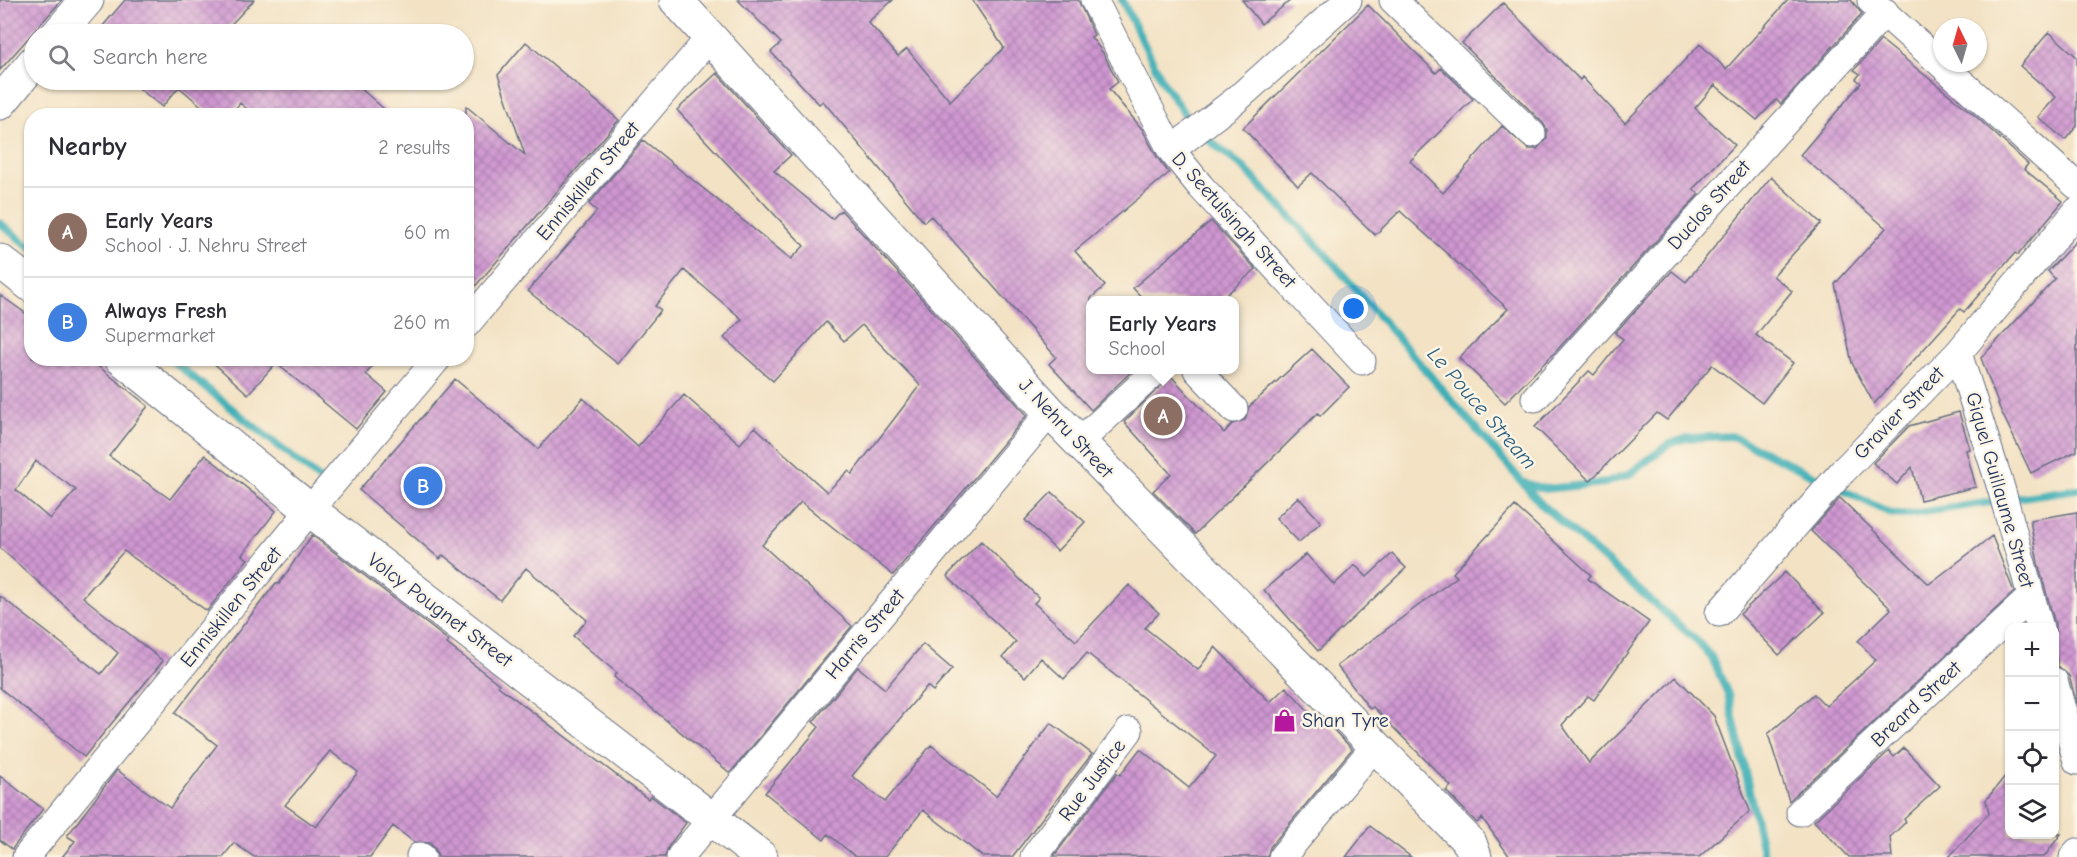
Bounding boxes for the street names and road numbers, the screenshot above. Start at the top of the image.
street label: Enniskillen Street [532,116,645,245]
street label: D. Seetulsingh Street [1167,147,1302,294]
street label: Duclos Street [1663,155,1756,254]
street label: Gravier Street [1849,361,1950,464]
street label: J. Nehru Street [1014,373,1119,483]
street label: Giquel Guillaume Street [1961,390,2039,592]
street label: Enniskillen Street [176,541,287,672]
street label: Volcy Pougnet Street [363,548,518,673]
street label: Harris Street [821,583,910,684]
street label: Breard Street [1866,656,1967,752]
street label: Rue Justice [1054,735,1130,825]

